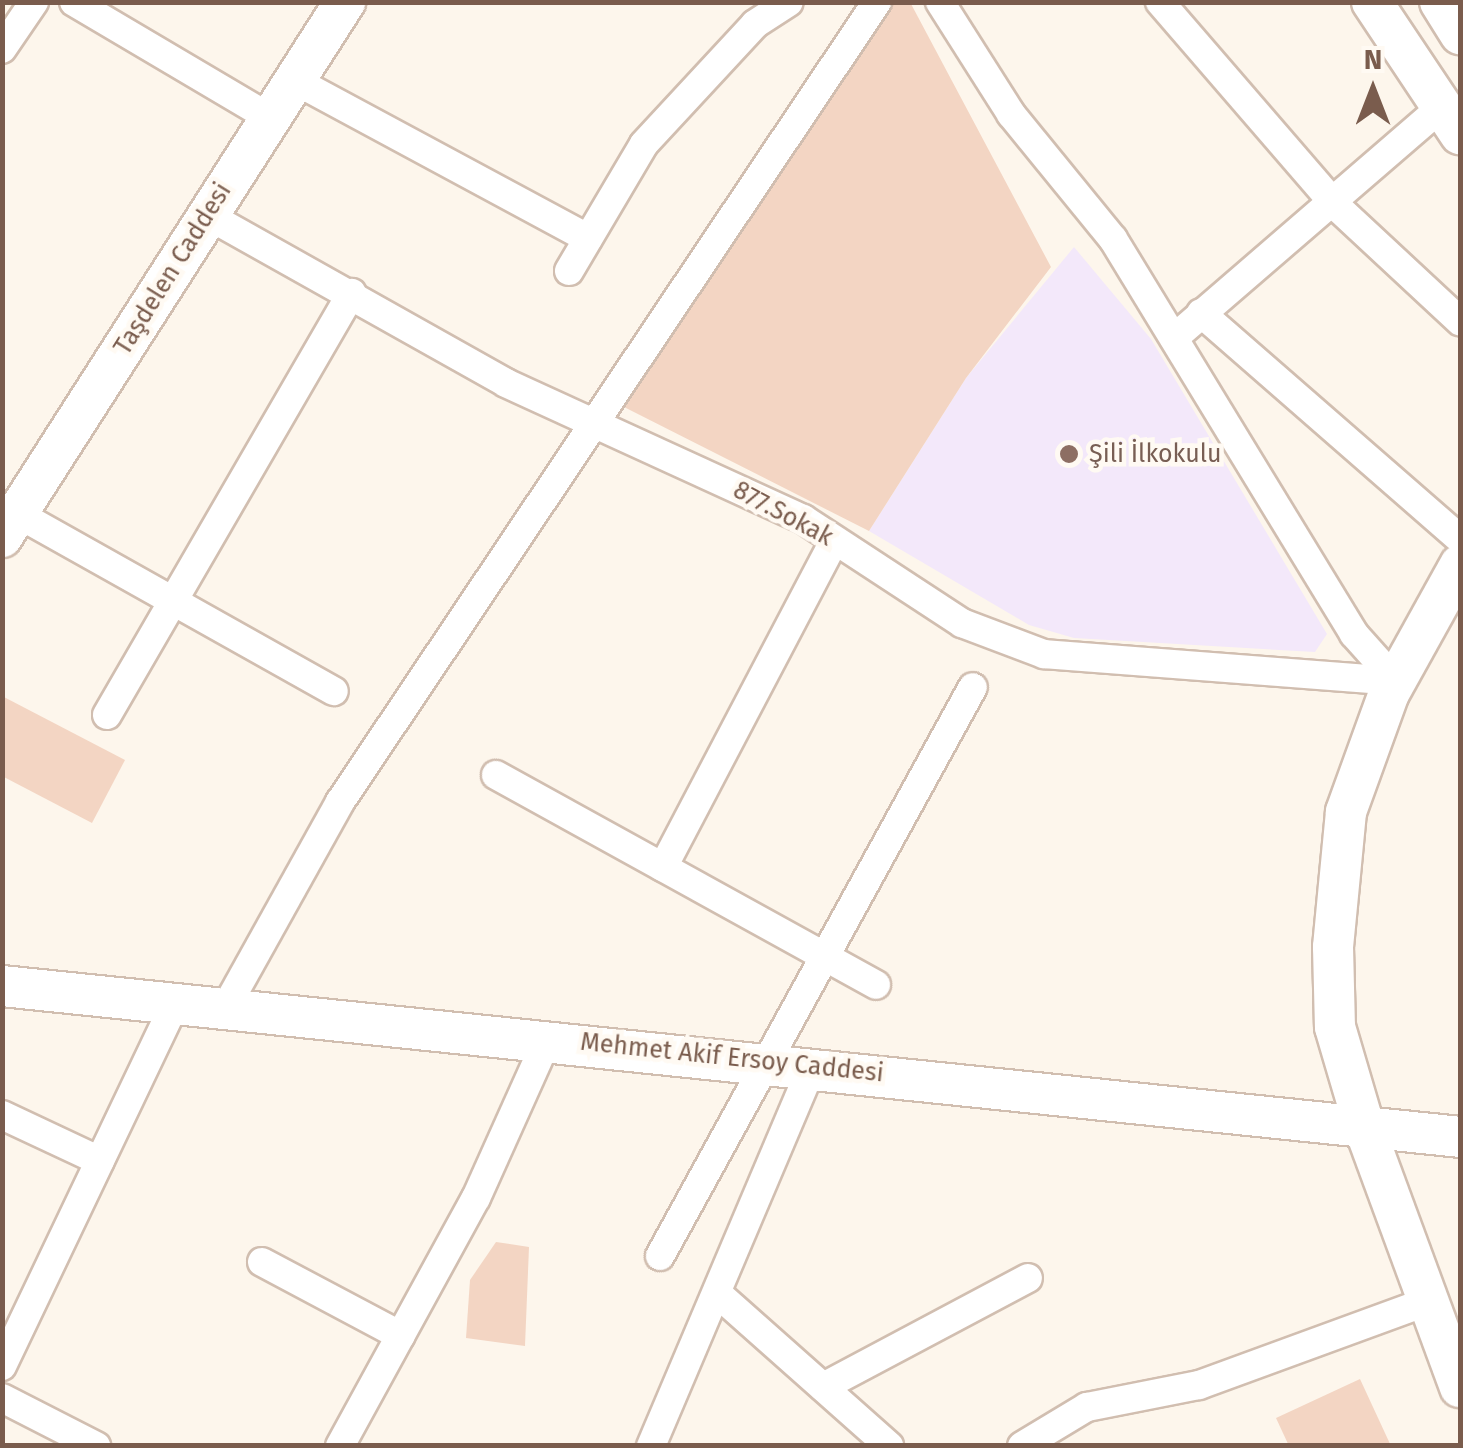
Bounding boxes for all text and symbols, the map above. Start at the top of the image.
north arrow [1323,40,1423,140]
text: N [1364,43,1382,76]
street label: Taşdelen Caddesi [108,178,238,360]
place label: Şili İlkokulu [1089,439,1222,469]
marker: Şili İlkokulu [1058,443,1080,465]
street label: 877.Sokak [728,475,838,553]
street label: Mehmet Akif Ersoy Caddesi [579,1027,885,1089]

